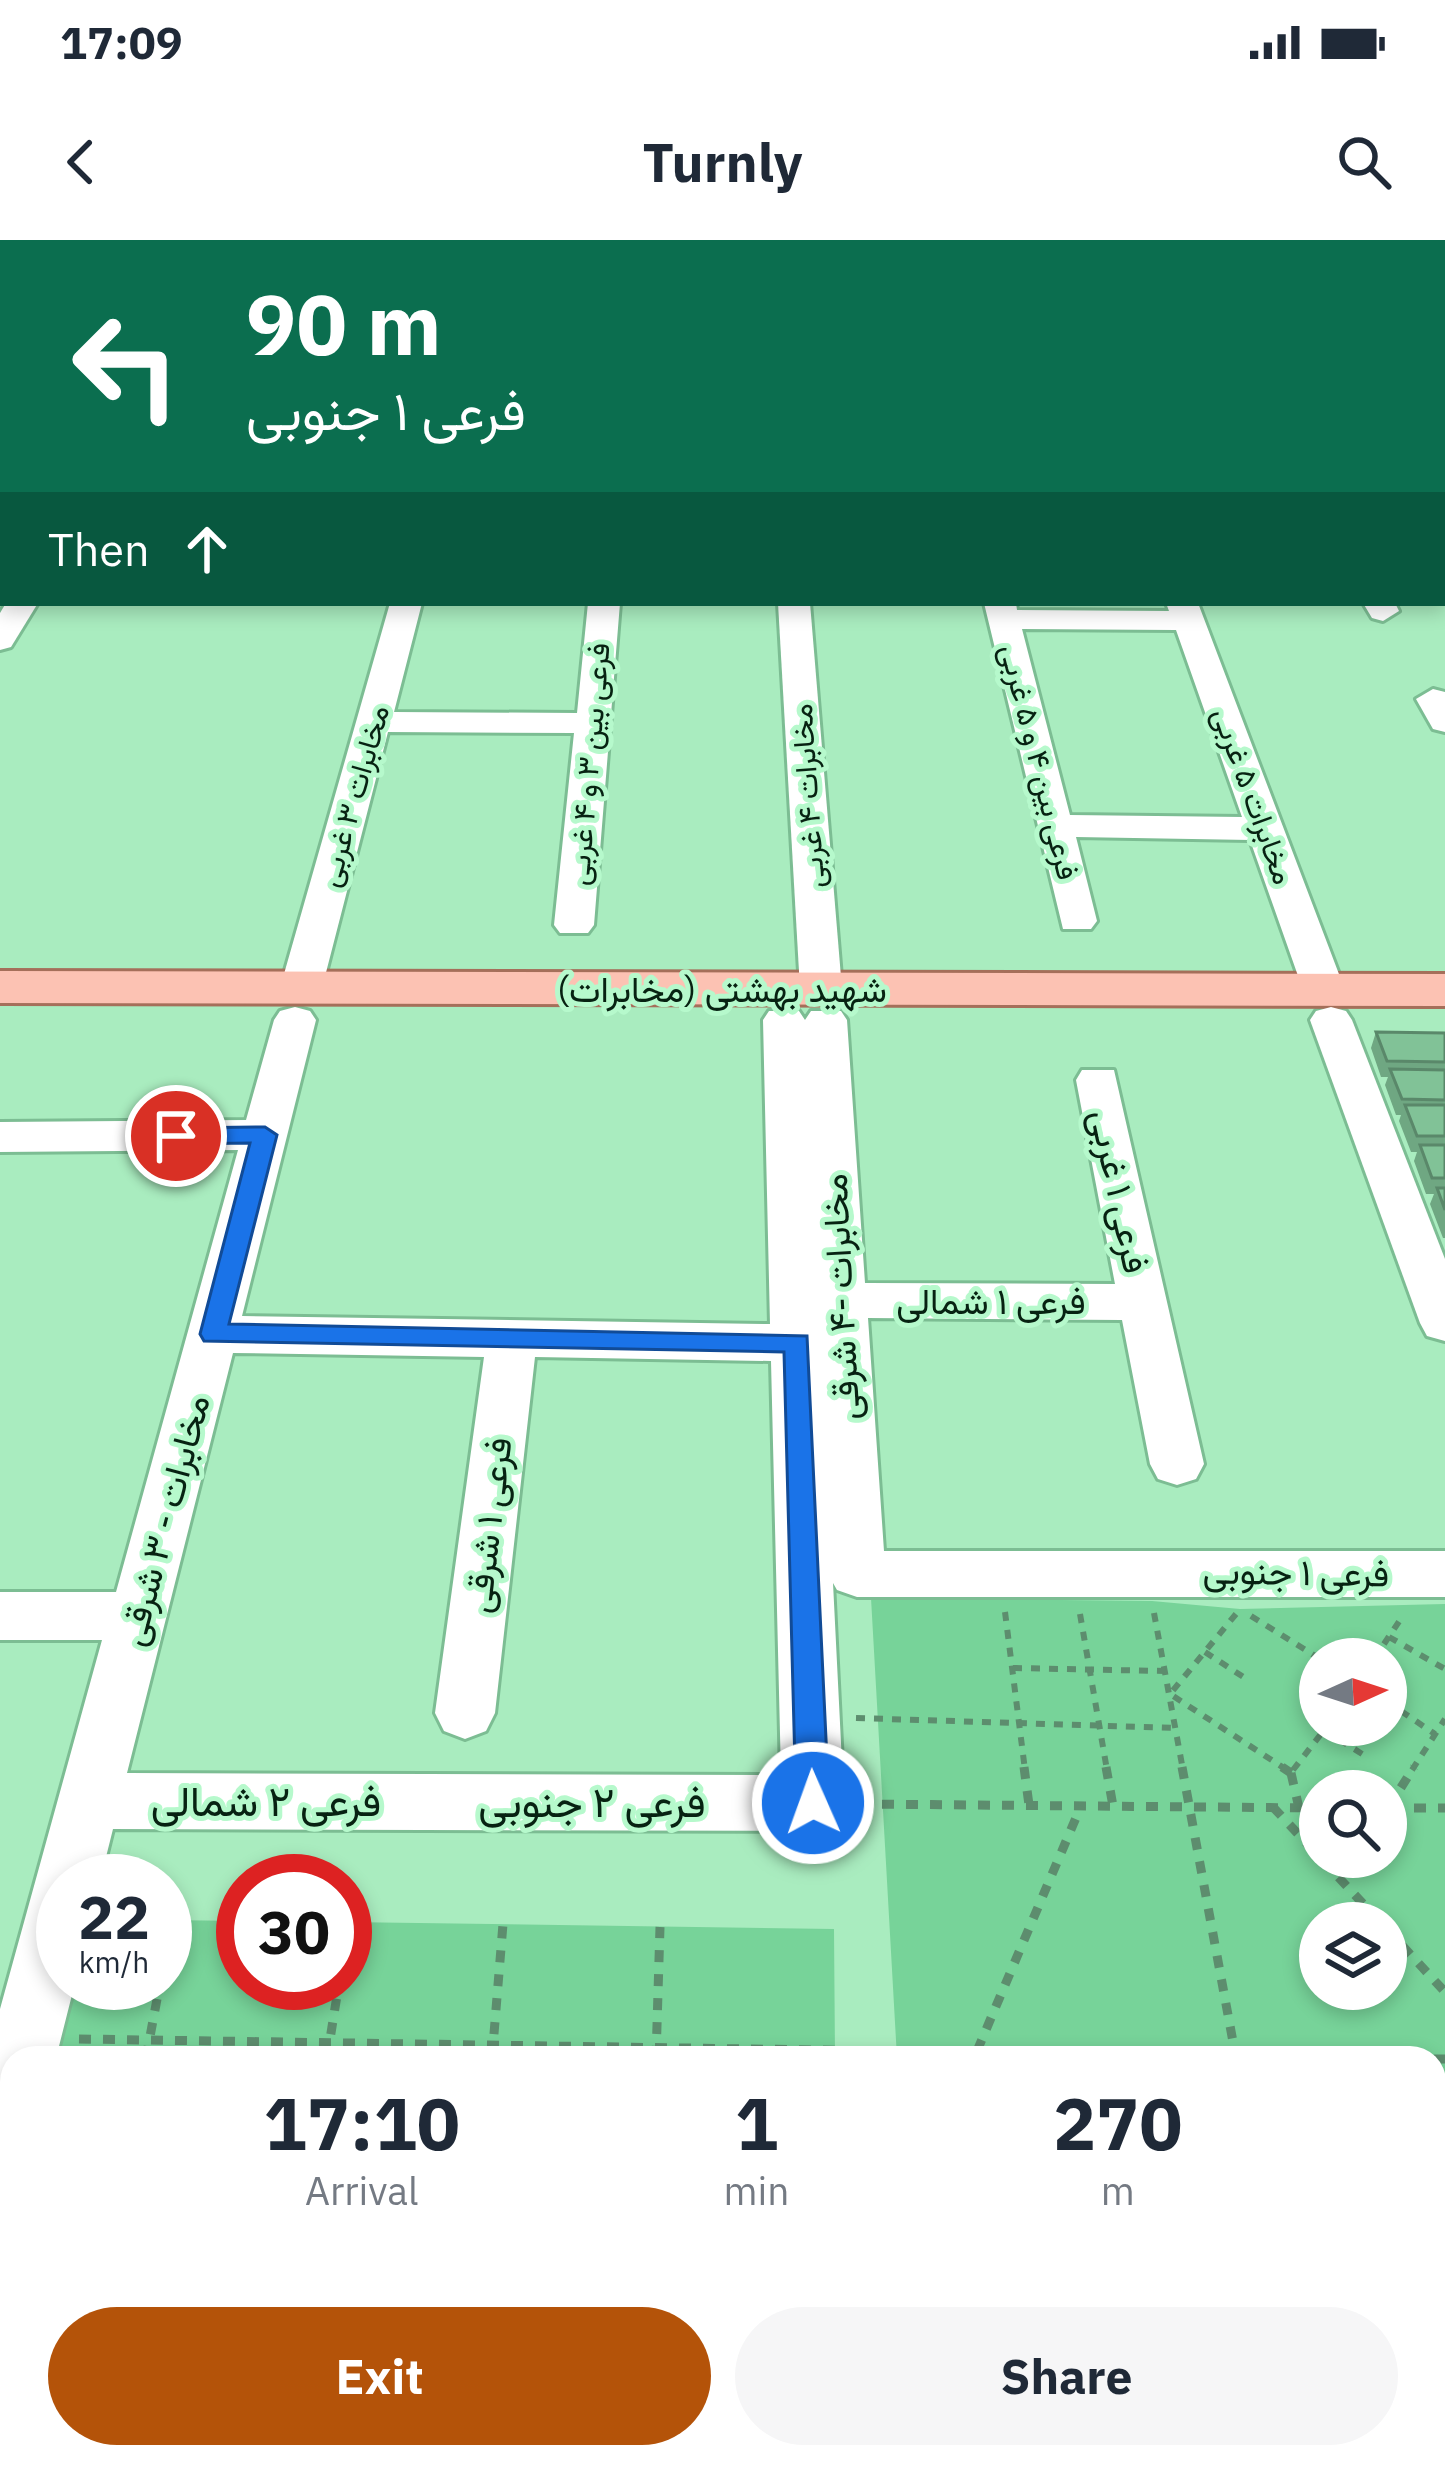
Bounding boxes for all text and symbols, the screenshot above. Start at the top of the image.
text: 17:09 [60,13,183,71]
text: Turnly [642,127,803,197]
icon: back [48,129,114,195]
icon: search [1331,129,1397,195]
text: 90 m [246,269,442,378]
icon: left [48,288,204,444]
text: فرعی ۱ جنوبی [246,375,526,445]
icon: ahead [174,516,240,582]
text: Then [48,520,150,578]
street label: فرعی بین ۴ و ۵ غربی [992,640,1089,884]
street label: فرعی بین ۳ و ۴ غربی [557,641,618,887]
street label: مخابرات ۳ غربی [308,700,397,891]
street label: مخابرات ۵ غربی [1204,702,1304,889]
street label: مخابرات ۴ غربی [781,703,832,890]
street label: شهید بهشتی (مخابرات) [557,965,887,1012]
pin [125,1085,227,1187]
icon: arrive [143,1103,209,1169]
street label: فرعی ۱ غربی [1080,1105,1161,1277]
street label: مخابرات -۴ شرقی [810,1173,869,1421]
street label: فرعی ۱ شمالی [896,1277,1086,1324]
street label: مخابرات - ۳ شرقی [107,1389,220,1651]
street label: فرعی ۱ شرقی [453,1434,522,1616]
street label: فرعی ۱ جنوبی [1202,1546,1390,1597]
north arrow [1299,1638,1407,1746]
map controls [1299,1638,1407,2010]
position arrow [750,1740,876,1866]
button: search [1299,1770,1407,1878]
street label: فرعی ۲ شمالی [151,1773,381,1828]
street label: فرعی ۲ جنوبی [478,1774,706,1829]
speed limit sign: 30 [216,1854,372,2010]
text: 22 [78,1877,150,1956]
button: layers [1299,1902,1407,2010]
text: km/h [79,1942,149,1981]
text: 17:10 [263,2076,460,2170]
text: 1 [735,2076,778,2170]
text: 270 [1053,2076,1183,2170]
text: Arrival [305,2165,419,2216]
text: min [724,2165,789,2216]
text: m [1101,2165,1135,2216]
button: Exit [48,2307,711,2445]
button: Share [735,2307,1398,2445]

